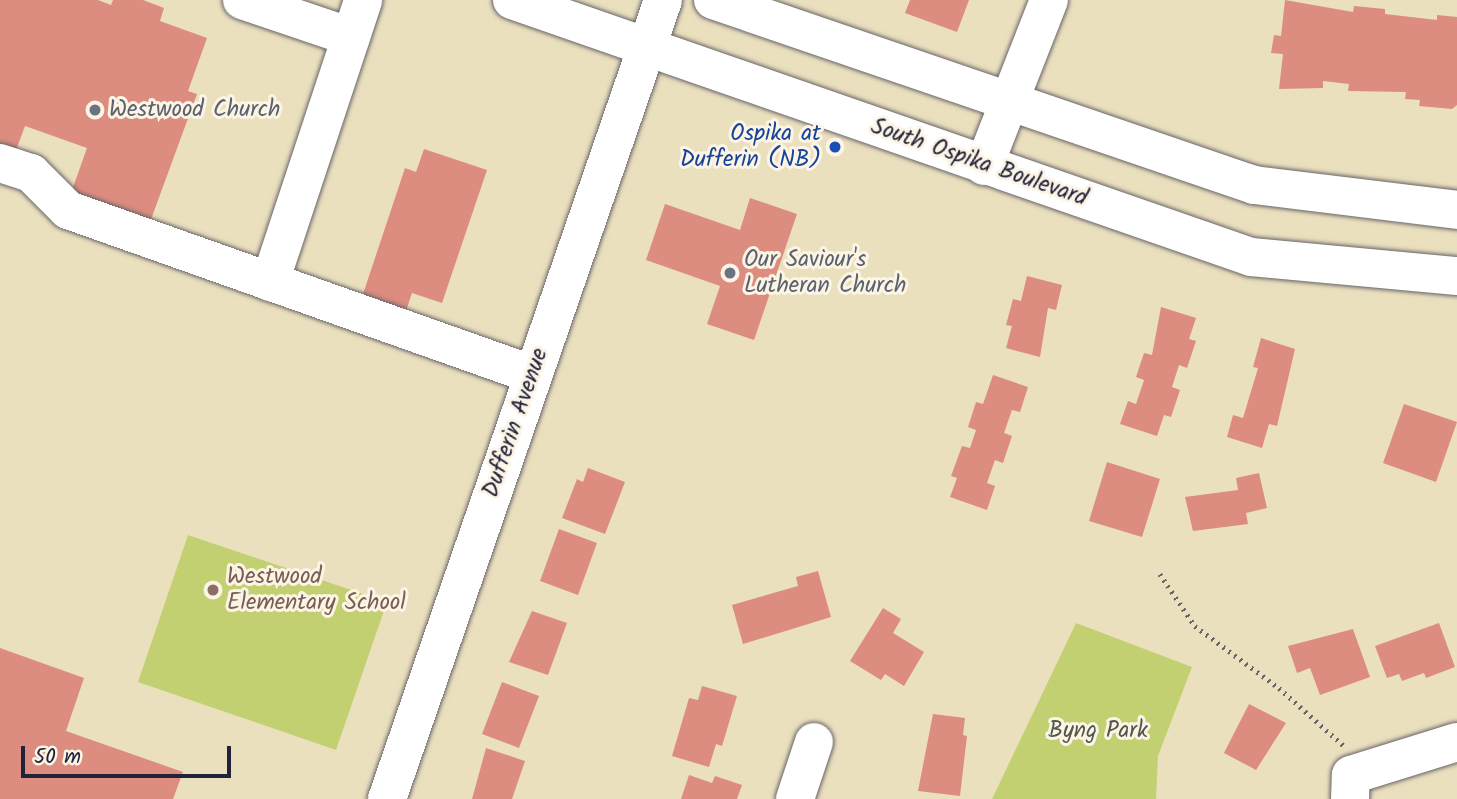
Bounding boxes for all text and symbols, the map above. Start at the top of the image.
place label: Westwood Church [109,96,280,124]
marker: Westwood Church [87,102,103,118]
street label: South Ospika Boulevard [867,113,1091,213]
place label: Ospika at Dufferin (NB) [680,120,821,174]
marker: Ospika at Dufferin (NB) [827,139,843,155]
place label: Our Saviour's Lutheran Church [744,246,906,300]
marker: Our Saviour's Lutheran Church [722,265,738,281]
street label: Dufferin Avenue [478,345,554,501]
place label: Westwood Elementary School [227,563,406,617]
marker: Westwood Elementary School [205,582,221,598]
park label: Byng Park [1048,717,1148,745]
scale bar [24,732,234,776]
text: 50 m [34,741,81,774]

